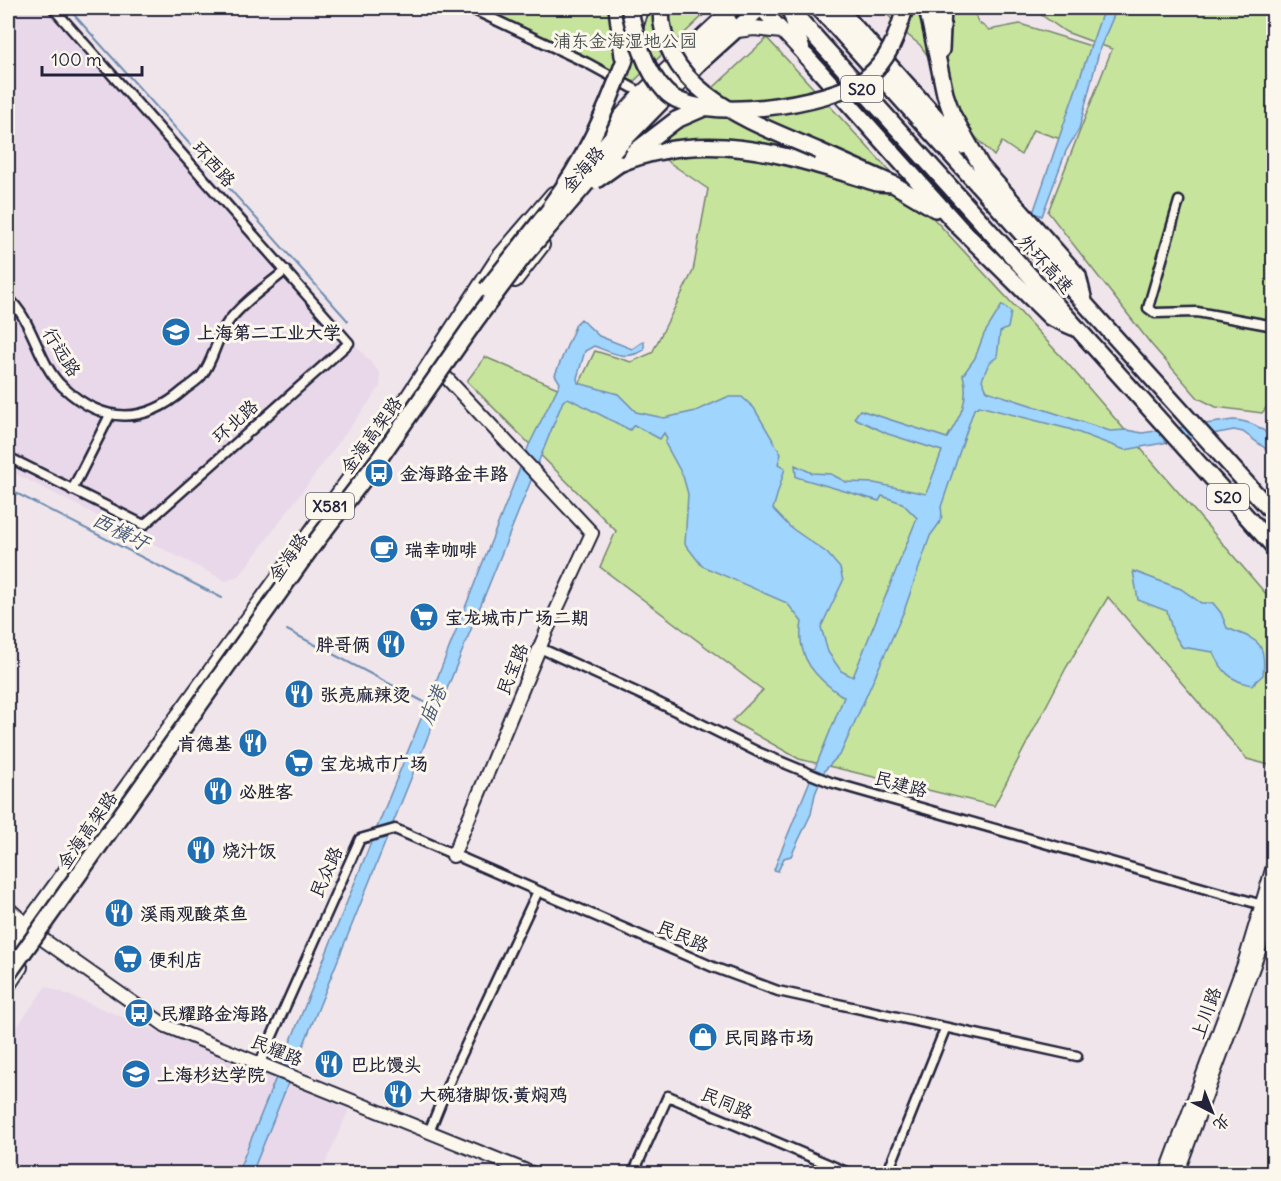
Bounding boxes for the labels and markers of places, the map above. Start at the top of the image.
school or university icon: 上海第二工业大学 [160,316,192,348]
place label: 上海第二工业大学 [197,321,341,344]
bus stop icon: 金海路金丰路 [363,457,395,489]
place label: 金海路金丰路 [400,462,508,485]
cafe icon: 瑞幸咖啡 [368,533,400,565]
place label: 瑞幸咖啡 [405,538,477,561]
supermarket icon: 宝龙城市广场二期 [408,601,440,633]
place label: 宝龙城市广场二期 [445,606,589,629]
restaurant icon: 胖哥俩 [375,628,407,660]
place label: 胖哥俩 [316,633,370,656]
restaurant icon: 张亮麻辣烫 [283,678,315,710]
place label: 张亮麻辣烫 [320,683,410,706]
restaurant icon: 肯德基 [237,727,269,759]
place label: 肯德基 [178,732,232,755]
supermarket icon: 宝龙城市广场 [283,747,315,779]
place label: 宝龙城市广场 [320,752,428,775]
restaurant icon: 必胜客 [202,775,234,807]
place label: 必胜客 [239,780,293,803]
restaurant icon: 烧汁饭 [185,834,217,866]
place label: 烧汁饭 [222,839,276,862]
restaurant icon: 溪雨观酸菜鱼 [103,897,135,929]
place label: 溪雨观酸菜鱼 [140,902,248,925]
supermarket icon: 便利店 [112,943,144,975]
place label: 便利店 [149,948,203,971]
bus stop icon: 民耀路金海路 [123,997,155,1029]
place label: 民耀路金海路 [160,1002,268,1025]
shop icon: 民同路市场 [687,1021,719,1053]
place label: 民同路市场 [724,1026,814,1049]
restaurant icon: 巴比馒头 [313,1048,345,1080]
place label: 巴比馒头 [350,1053,422,1076]
school or university icon: 上海杉达学院 [120,1058,152,1090]
place label: 上海杉达学院 [157,1063,265,1086]
restaurant icon: 大碗猪脚饭·黄焖鸡 [382,1078,414,1110]
place label: 大碗猪脚饭·黄焖鸡 [419,1083,567,1106]

